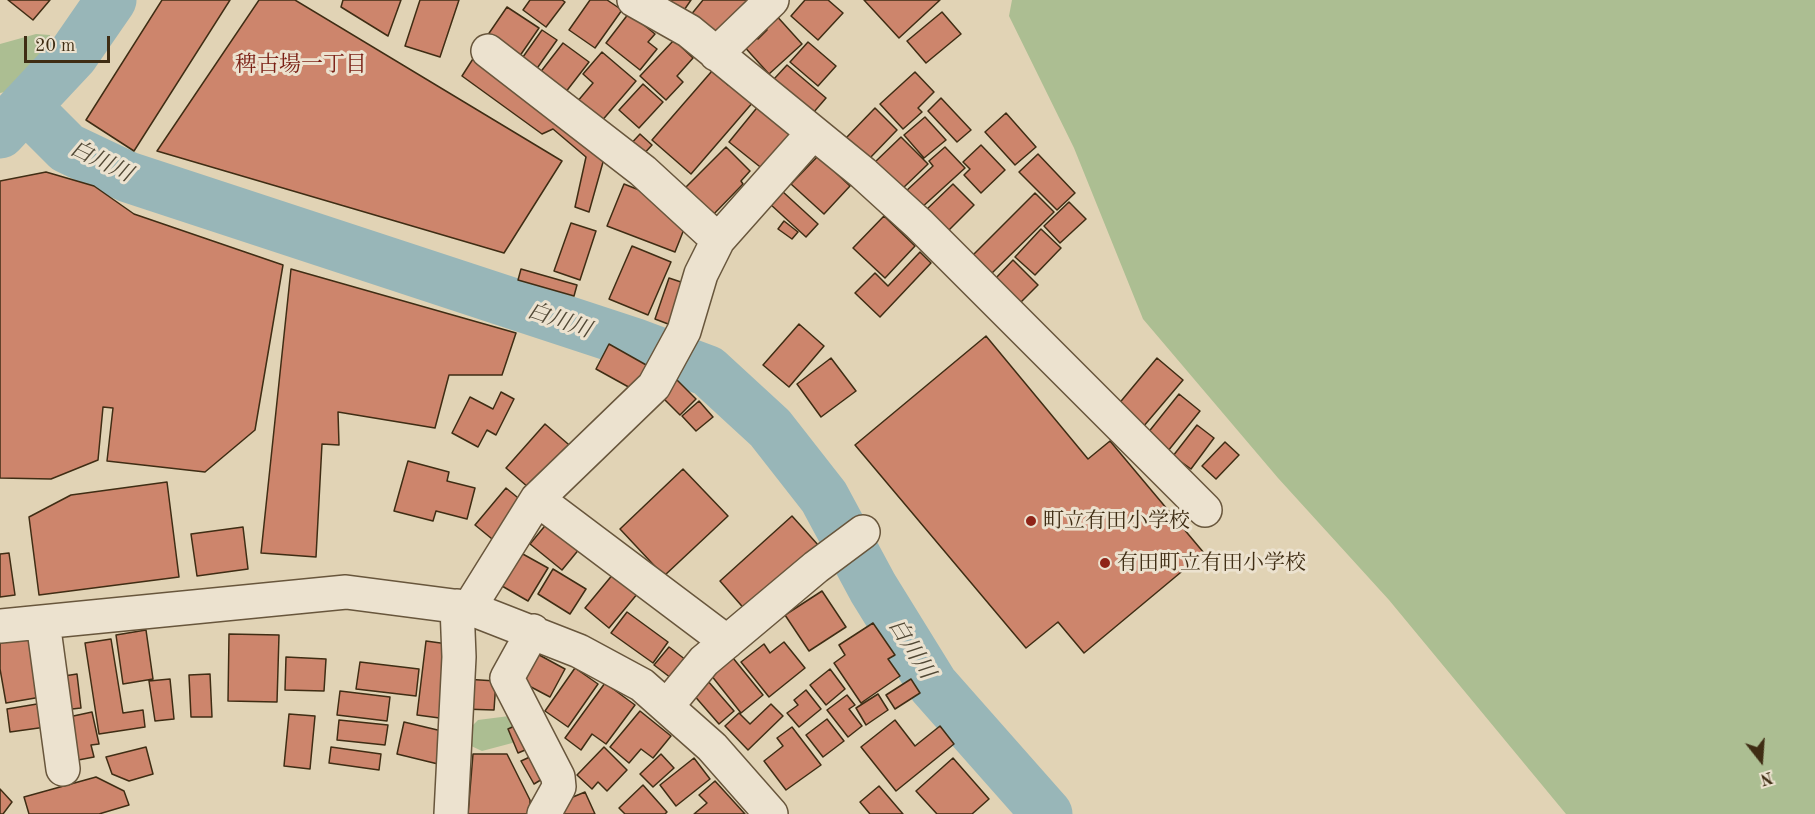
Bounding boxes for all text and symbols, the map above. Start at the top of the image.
scale bar [27,24,112,62]
text: 20 m [35,37,75,55]
district label: 稗古場一丁目 [235,52,367,78]
water label: 白川川 [66,136,136,188]
water label: 白川川 [524,298,594,344]
place label: 町立有田小学校 [1043,508,1190,534]
marker: 町立有田小学校 [1024,514,1038,528]
place label: 有田町立有田小学校 [1117,550,1306,576]
marker: 有田町立有田小学校 [1098,556,1112,570]
water label: 白川川 [882,614,940,684]
north arrow [1731,730,1791,790]
text: N [1758,768,1774,787]

